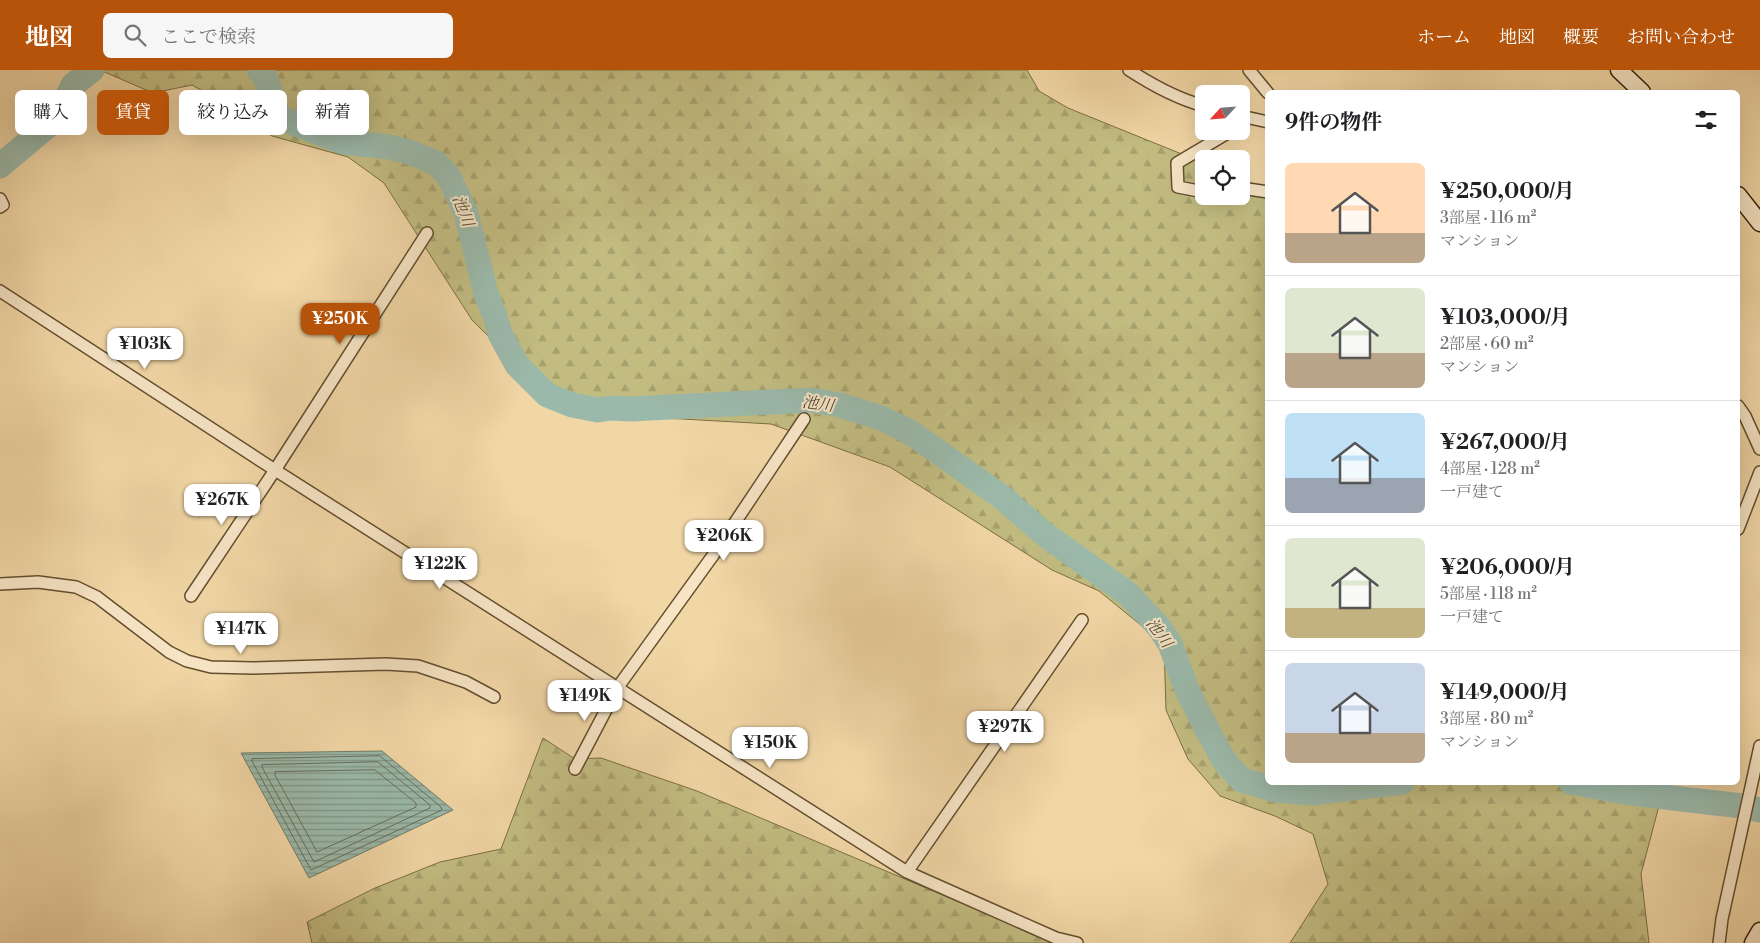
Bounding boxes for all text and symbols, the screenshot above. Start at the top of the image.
search box [103,13,453,58]
icon: search [121,21,149,49]
text: 地図 [25,23,73,53]
text: ここで検索 [161,25,256,49]
text: ホーム [1417,26,1471,49]
text: 地図 [1499,26,1535,49]
text: 概要 [1563,26,1599,49]
text: お問い合わせ [1627,26,1735,49]
north arrow [1195,85,1250,140]
map controls [1195,85,1250,205]
chip: 購入 [15,90,87,135]
chip: 賃貸 [97,90,169,135]
chip: 絞り込み [179,90,287,135]
chip: 新着 [297,90,369,135]
icon: filters [1692,106,1720,134]
text: 9件の物件 [1285,110,1382,136]
button: locate [1195,150,1250,205]
text: ¥250,000/月 [1440,179,1575,205]
icon: home [1325,183,1385,243]
water label: 池川 [448,192,479,231]
text: 3部屋 · 116 m² [1440,208,1536,228]
text: マンション [1440,231,1519,251]
pin: ¥250K [305,302,375,345]
text: ¥103,000/月 [1440,305,1571,331]
icon: home [1325,308,1385,368]
text: ¥250K [312,309,368,329]
pin: ¥103K [110,328,180,370]
text: ¥103K [118,334,172,354]
text: 2部屋 · 60 m² [1440,334,1534,354]
text: マンション [1440,357,1519,377]
water label: 池川 [801,392,837,416]
text: ¥267,000/月 [1440,430,1570,456]
icon: home [1325,433,1385,493]
text: 4部屋 · 128 m² [1440,459,1540,479]
text: 一戸建て [1440,482,1504,502]
pin: ¥267K [187,484,257,526]
text: ¥267K [195,490,249,510]
pin: ¥206K [689,520,759,562]
text: ¥206K [696,526,752,546]
pin: ¥122K [405,548,475,590]
text: ¥122K [413,554,467,574]
text: ¥206,000/月 [1440,555,1575,581]
icon: home [1325,558,1385,618]
text: 5部屋 · 118 m² [1440,584,1537,604]
text: 一戸建て [1440,607,1504,627]
pin: ¥147K [206,612,276,655]
water label: 池川 [1142,614,1178,653]
text: ¥147K [215,619,267,639]
pin: ¥149K [550,680,620,722]
text: ¥149,000/月 [1440,680,1570,706]
icon: home [1325,683,1385,743]
text: ¥149K [558,686,612,706]
text: 3部屋 · 80 m² [1440,709,1533,729]
pin: ¥297K [970,710,1040,753]
text: ¥297K [978,717,1032,737]
pin: ¥150K [735,726,805,769]
text: マンション [1440,732,1519,752]
text: ¥150K [743,733,797,753]

